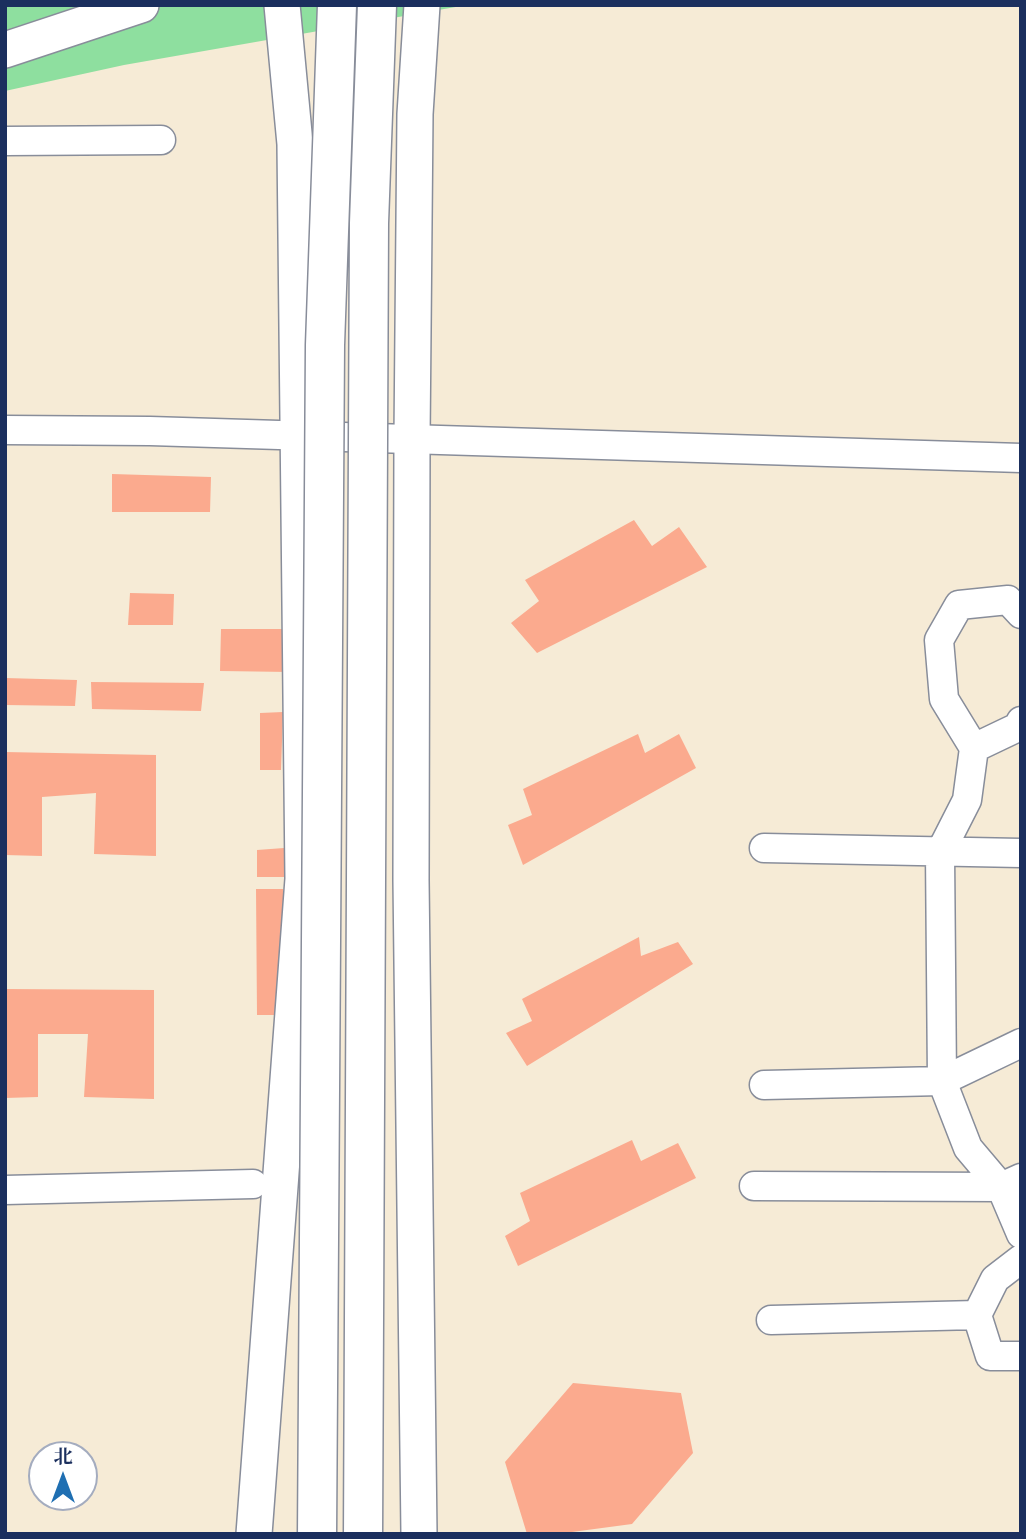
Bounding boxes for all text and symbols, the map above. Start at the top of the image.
north arrow [28,1441,98,1511]
text: 北 [53,1445,73,1468]

